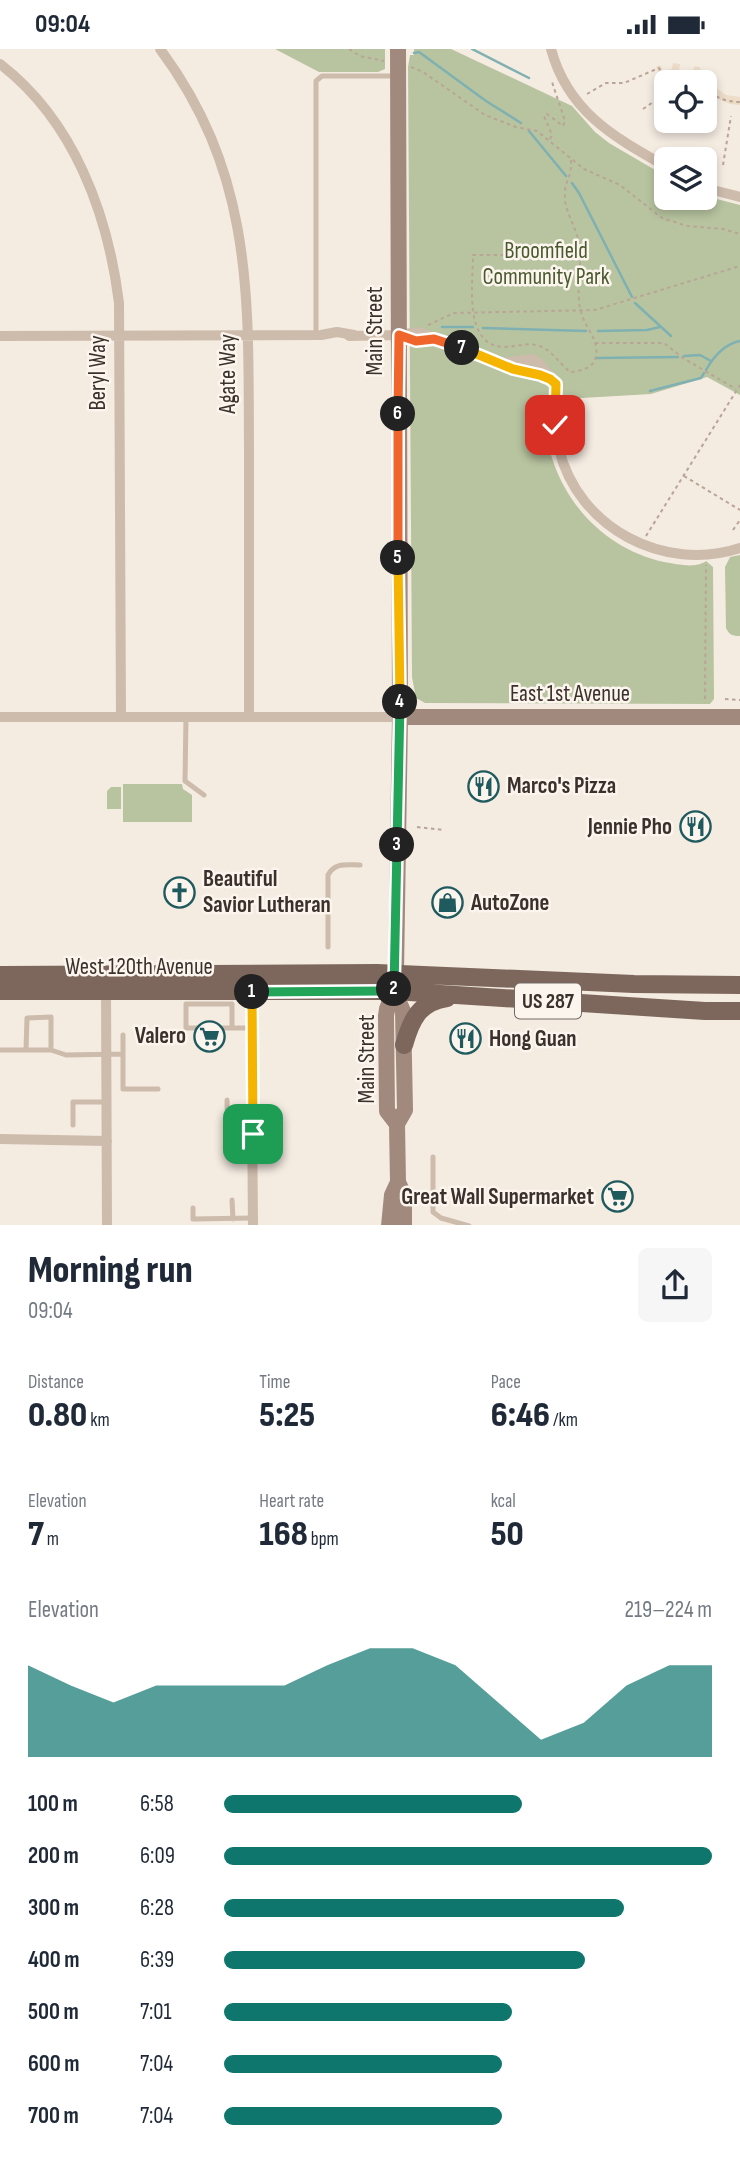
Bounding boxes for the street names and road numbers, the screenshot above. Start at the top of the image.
street label: Main Street [361,287,389,375]
street label: Agate Way [214,334,242,415]
street label: Beryl Way [84,335,112,411]
street label: East 1st Avenue [510,680,630,708]
street label: West 120th Avenue [65,953,213,981]
road number: US 287 [515,983,581,1019]
street label: Main Street [353,1015,381,1103]

